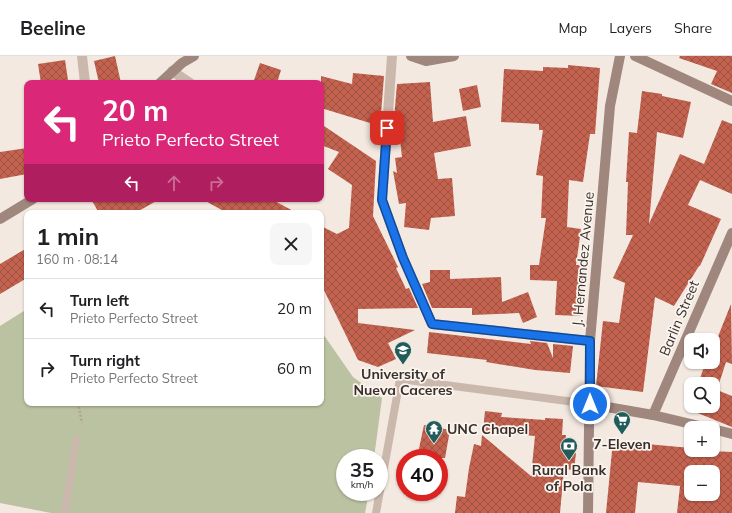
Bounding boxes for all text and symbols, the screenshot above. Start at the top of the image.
text: Beeline [20,16,86,40]
text: Map [558,19,587,37]
text: Layers [609,19,652,37]
text: Share [674,19,712,37]
text: 20 m [102,93,168,128]
icon: left [36,96,88,148]
pin [370,111,404,145]
icon: arrive [376,117,398,139]
text: Prieto Perfecto Street [102,128,279,151]
icon: left [121,172,143,194]
icon: ahead [163,172,185,194]
icon: right [205,172,227,194]
street label: J. Hernandez Avenue [568,191,598,327]
text: 1 min [36,221,99,251]
button: close [270,223,312,265]
text: 160 m · 08:14 [36,251,118,267]
street label: Barlin Street [655,277,703,358]
text: Turn left [70,291,129,310]
icon: left [36,298,58,320]
text: 20 m [277,299,312,318]
text: Prieto Perfecto Street [70,310,198,326]
map controls [684,333,720,501]
button: sound [684,333,720,369]
school or university icon: University of Nueva Caceres [393,340,413,365]
text: Turn right [70,351,140,370]
icon: right [36,358,58,380]
text: 60 m [277,359,312,378]
place label: University of Nueva Caceres [353,365,453,399]
text: Prieto Perfecto Street [70,370,198,386]
button: search [684,377,720,413]
position arrow [569,383,611,425]
supermarket icon: 7-Eleven [612,410,632,435]
temple icon: UNC Chapel [424,419,444,444]
place label: UNC Chapel [447,420,528,438]
button: + [684,421,720,457]
place label: 7-Eleven [593,435,651,453]
bank icon: Rural Bank of Pola [559,436,579,461]
speed limit sign: 40 [396,449,448,501]
text: 35 [350,457,374,482]
place label: Rural Bank of Pola [532,461,606,495]
button: − [684,465,720,501]
text: km/h [351,478,373,491]

